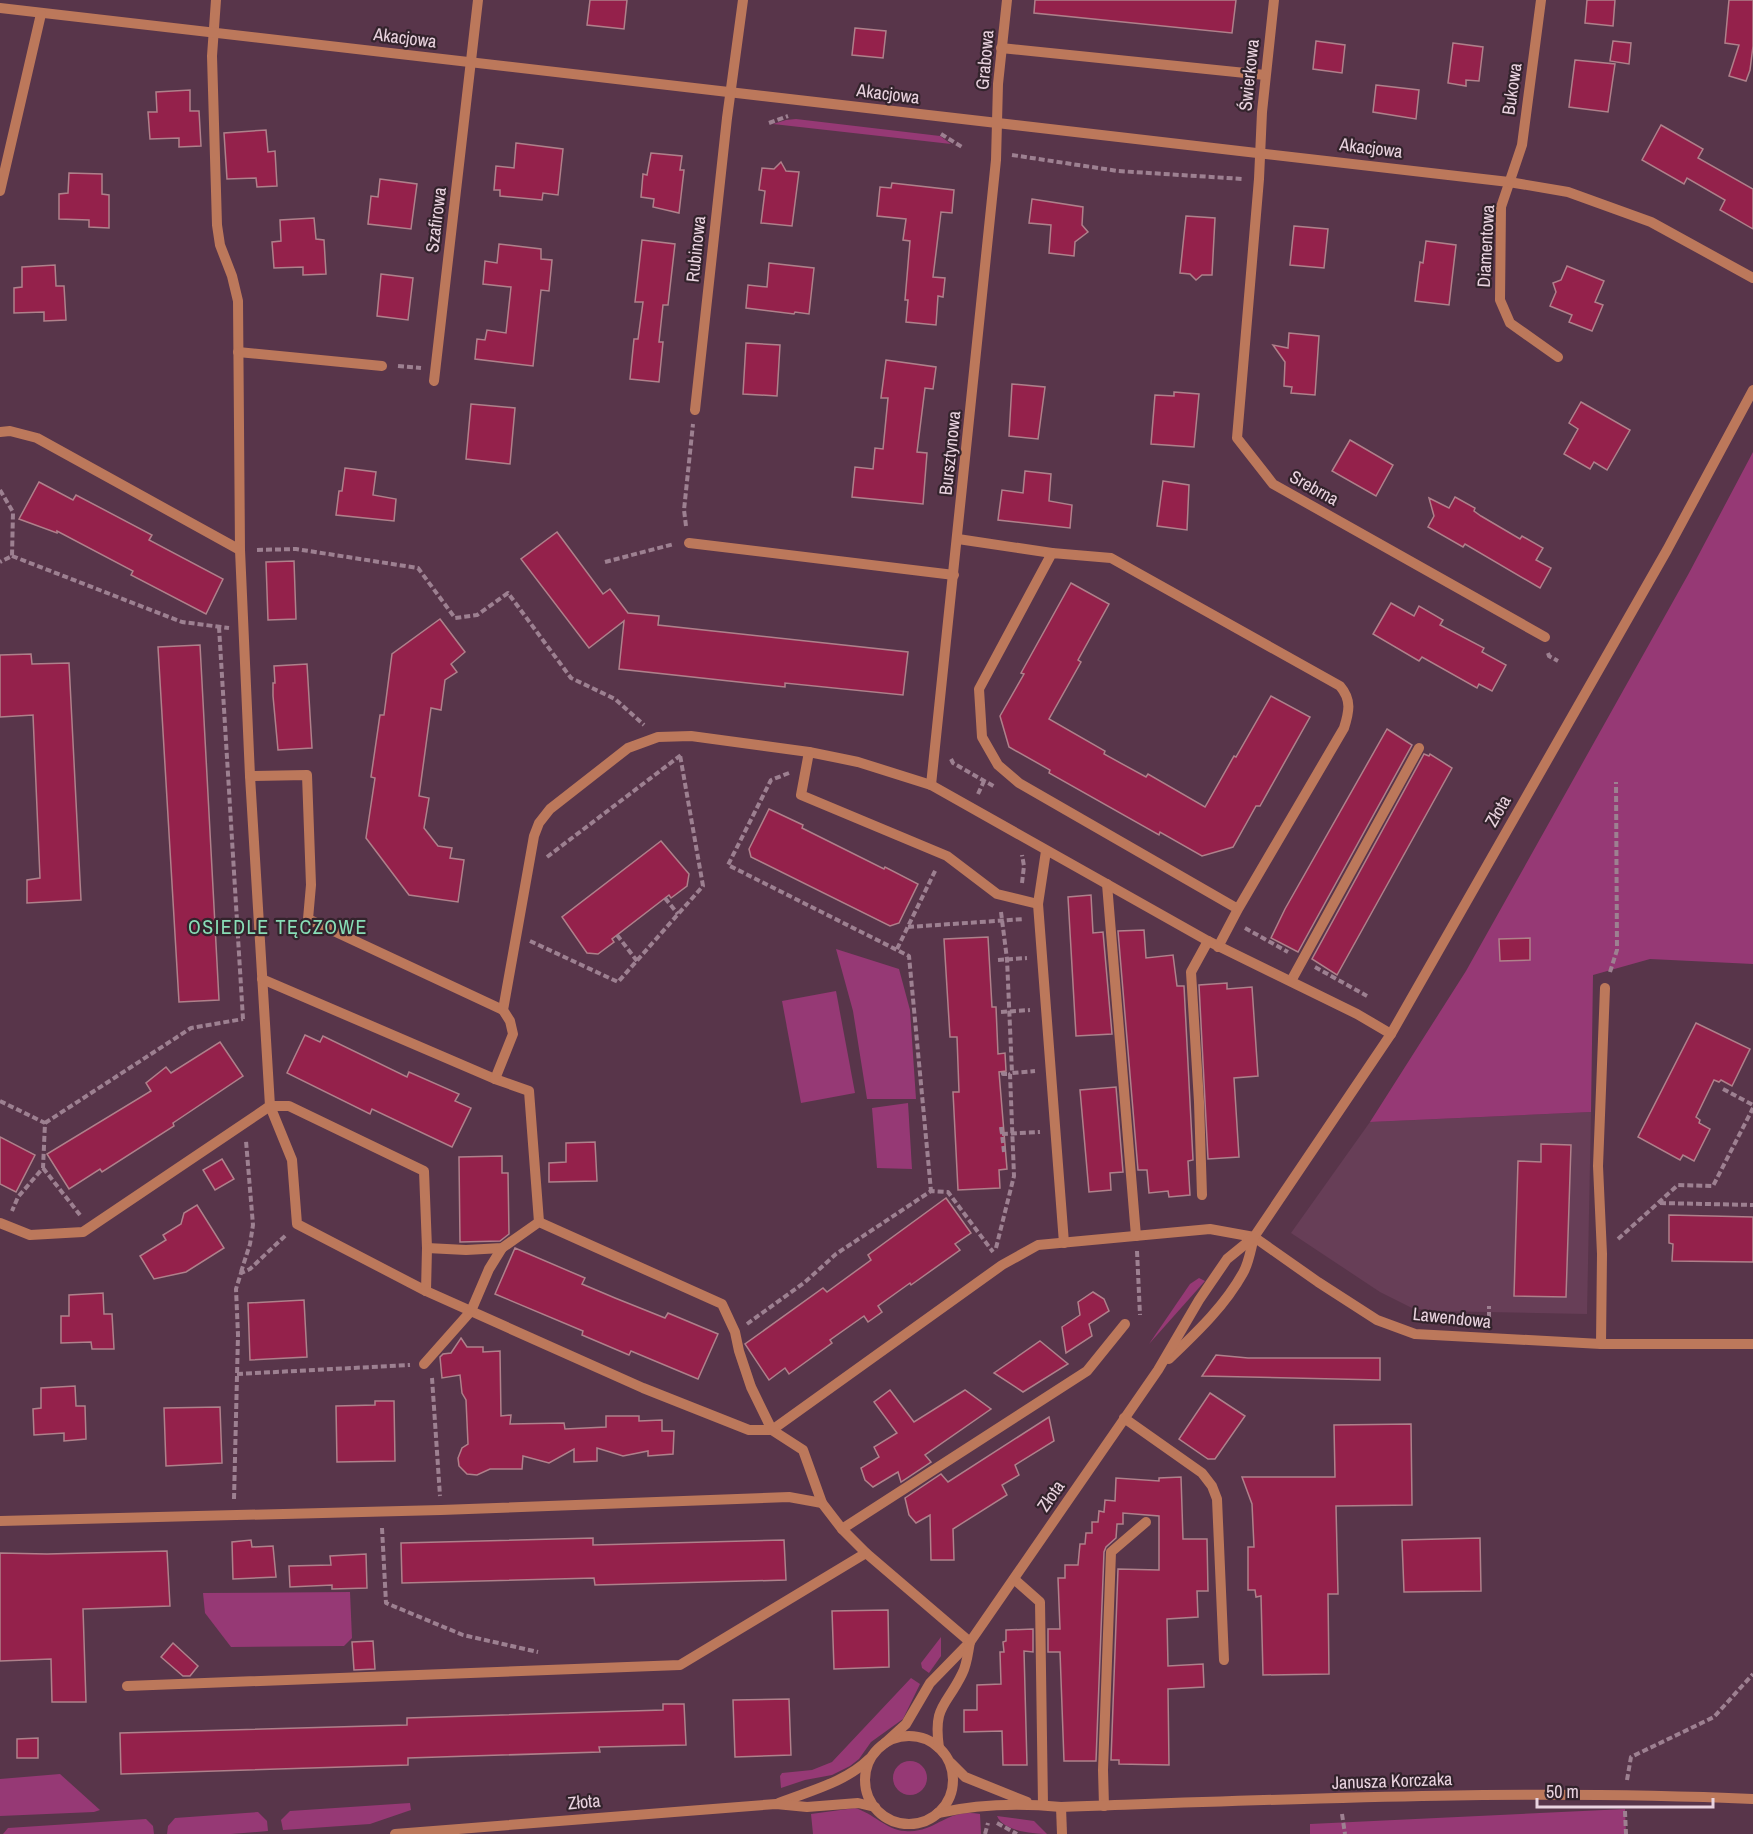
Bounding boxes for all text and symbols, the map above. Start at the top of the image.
street label: Akacjowa [371,21,438,54]
street label: Grabowa [969,29,1000,91]
street label: Świerkowa [1232,38,1265,112]
street label: Bukowa [1495,61,1528,117]
street label: Akacjowa [854,77,921,110]
street label: Akacjowa [1337,131,1404,164]
street label: Szafirowa [419,186,452,254]
street label: Diamentowa [1471,204,1500,288]
street label: Rubinowa [680,215,711,283]
street label: Bursztynowa [933,410,966,496]
street label: Srebrna [1285,464,1343,511]
street label: Złota [1479,790,1517,831]
district label: OSIEDLE TĘCZOWE [188,913,368,940]
street label: Lawendowa [1412,1301,1493,1334]
street label: Złota [1031,1475,1070,1516]
street label: Janusza Korczaka [1331,1766,1453,1795]
scale bar [1537,1771,1712,1809]
text: 50 m [1546,1779,1579,1804]
street label: Złota [567,1788,601,1815]

